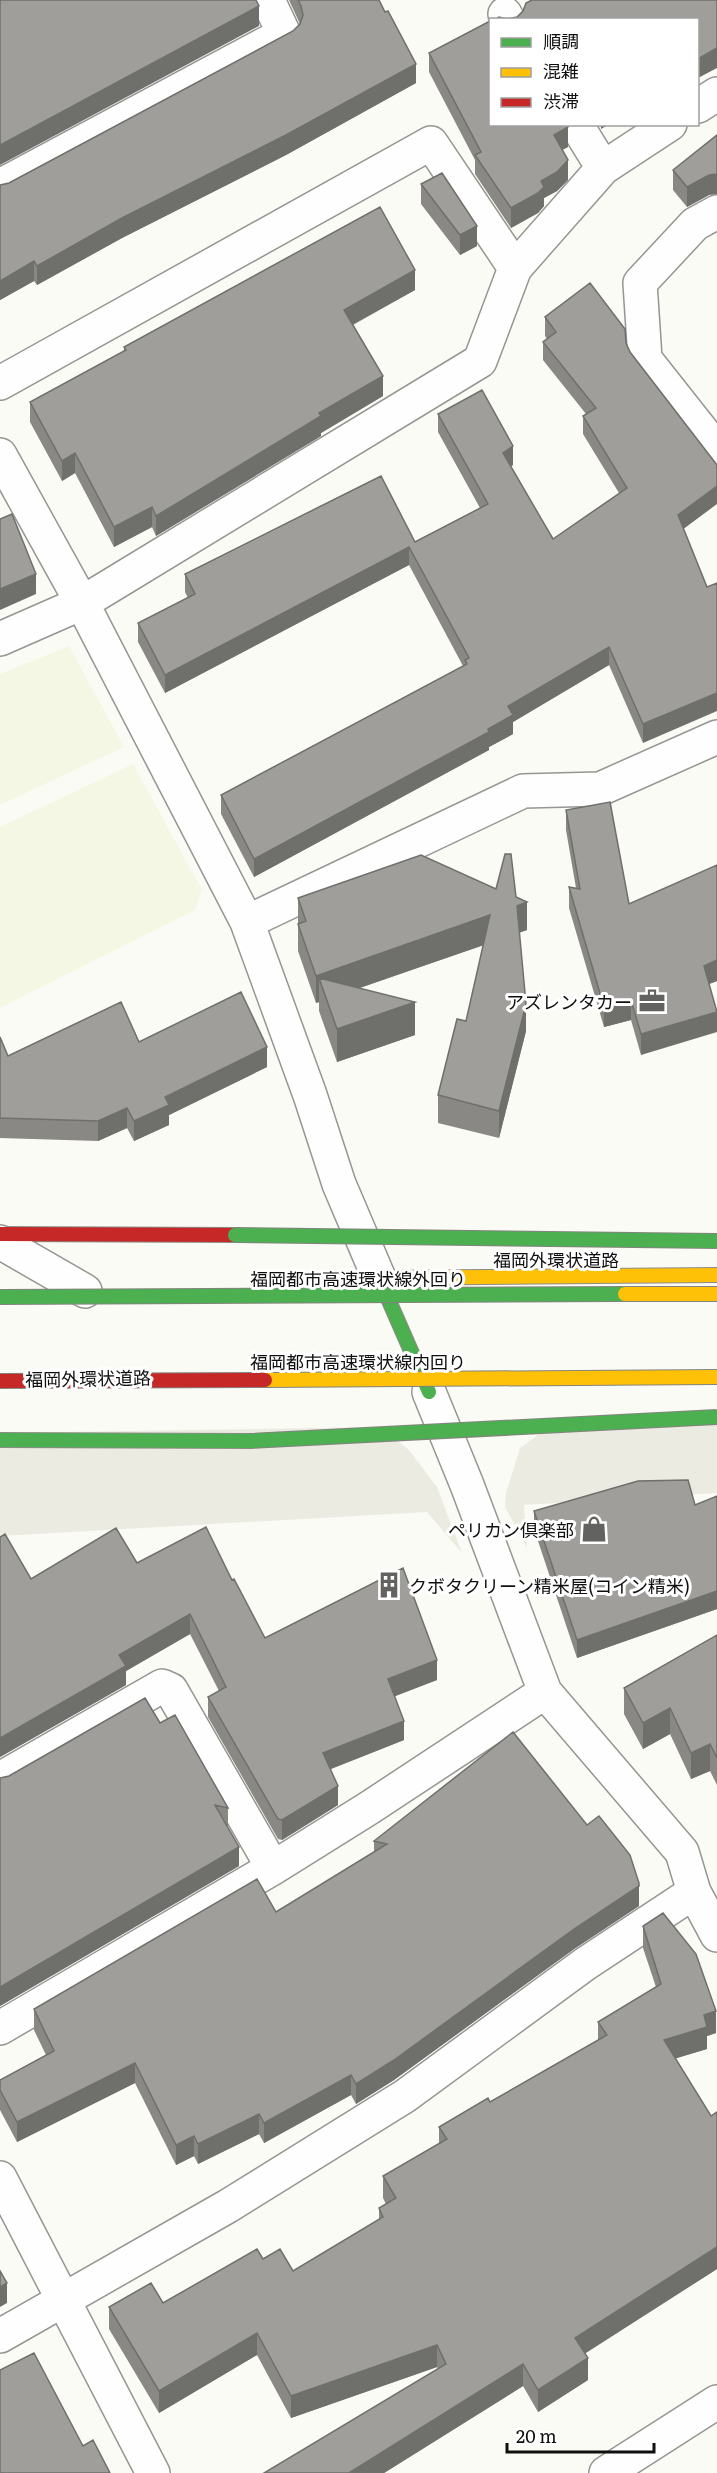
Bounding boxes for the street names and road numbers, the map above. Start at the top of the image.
street label: 福岡外環状道路 [493,1246,619,1273]
street label: 福岡都市高速環状線外回り [250,1265,466,1292]
street label: 福岡都市高速環状線内回り [250,1348,466,1375]
street label: 福岡外環状道路 [25,1363,151,1393]

